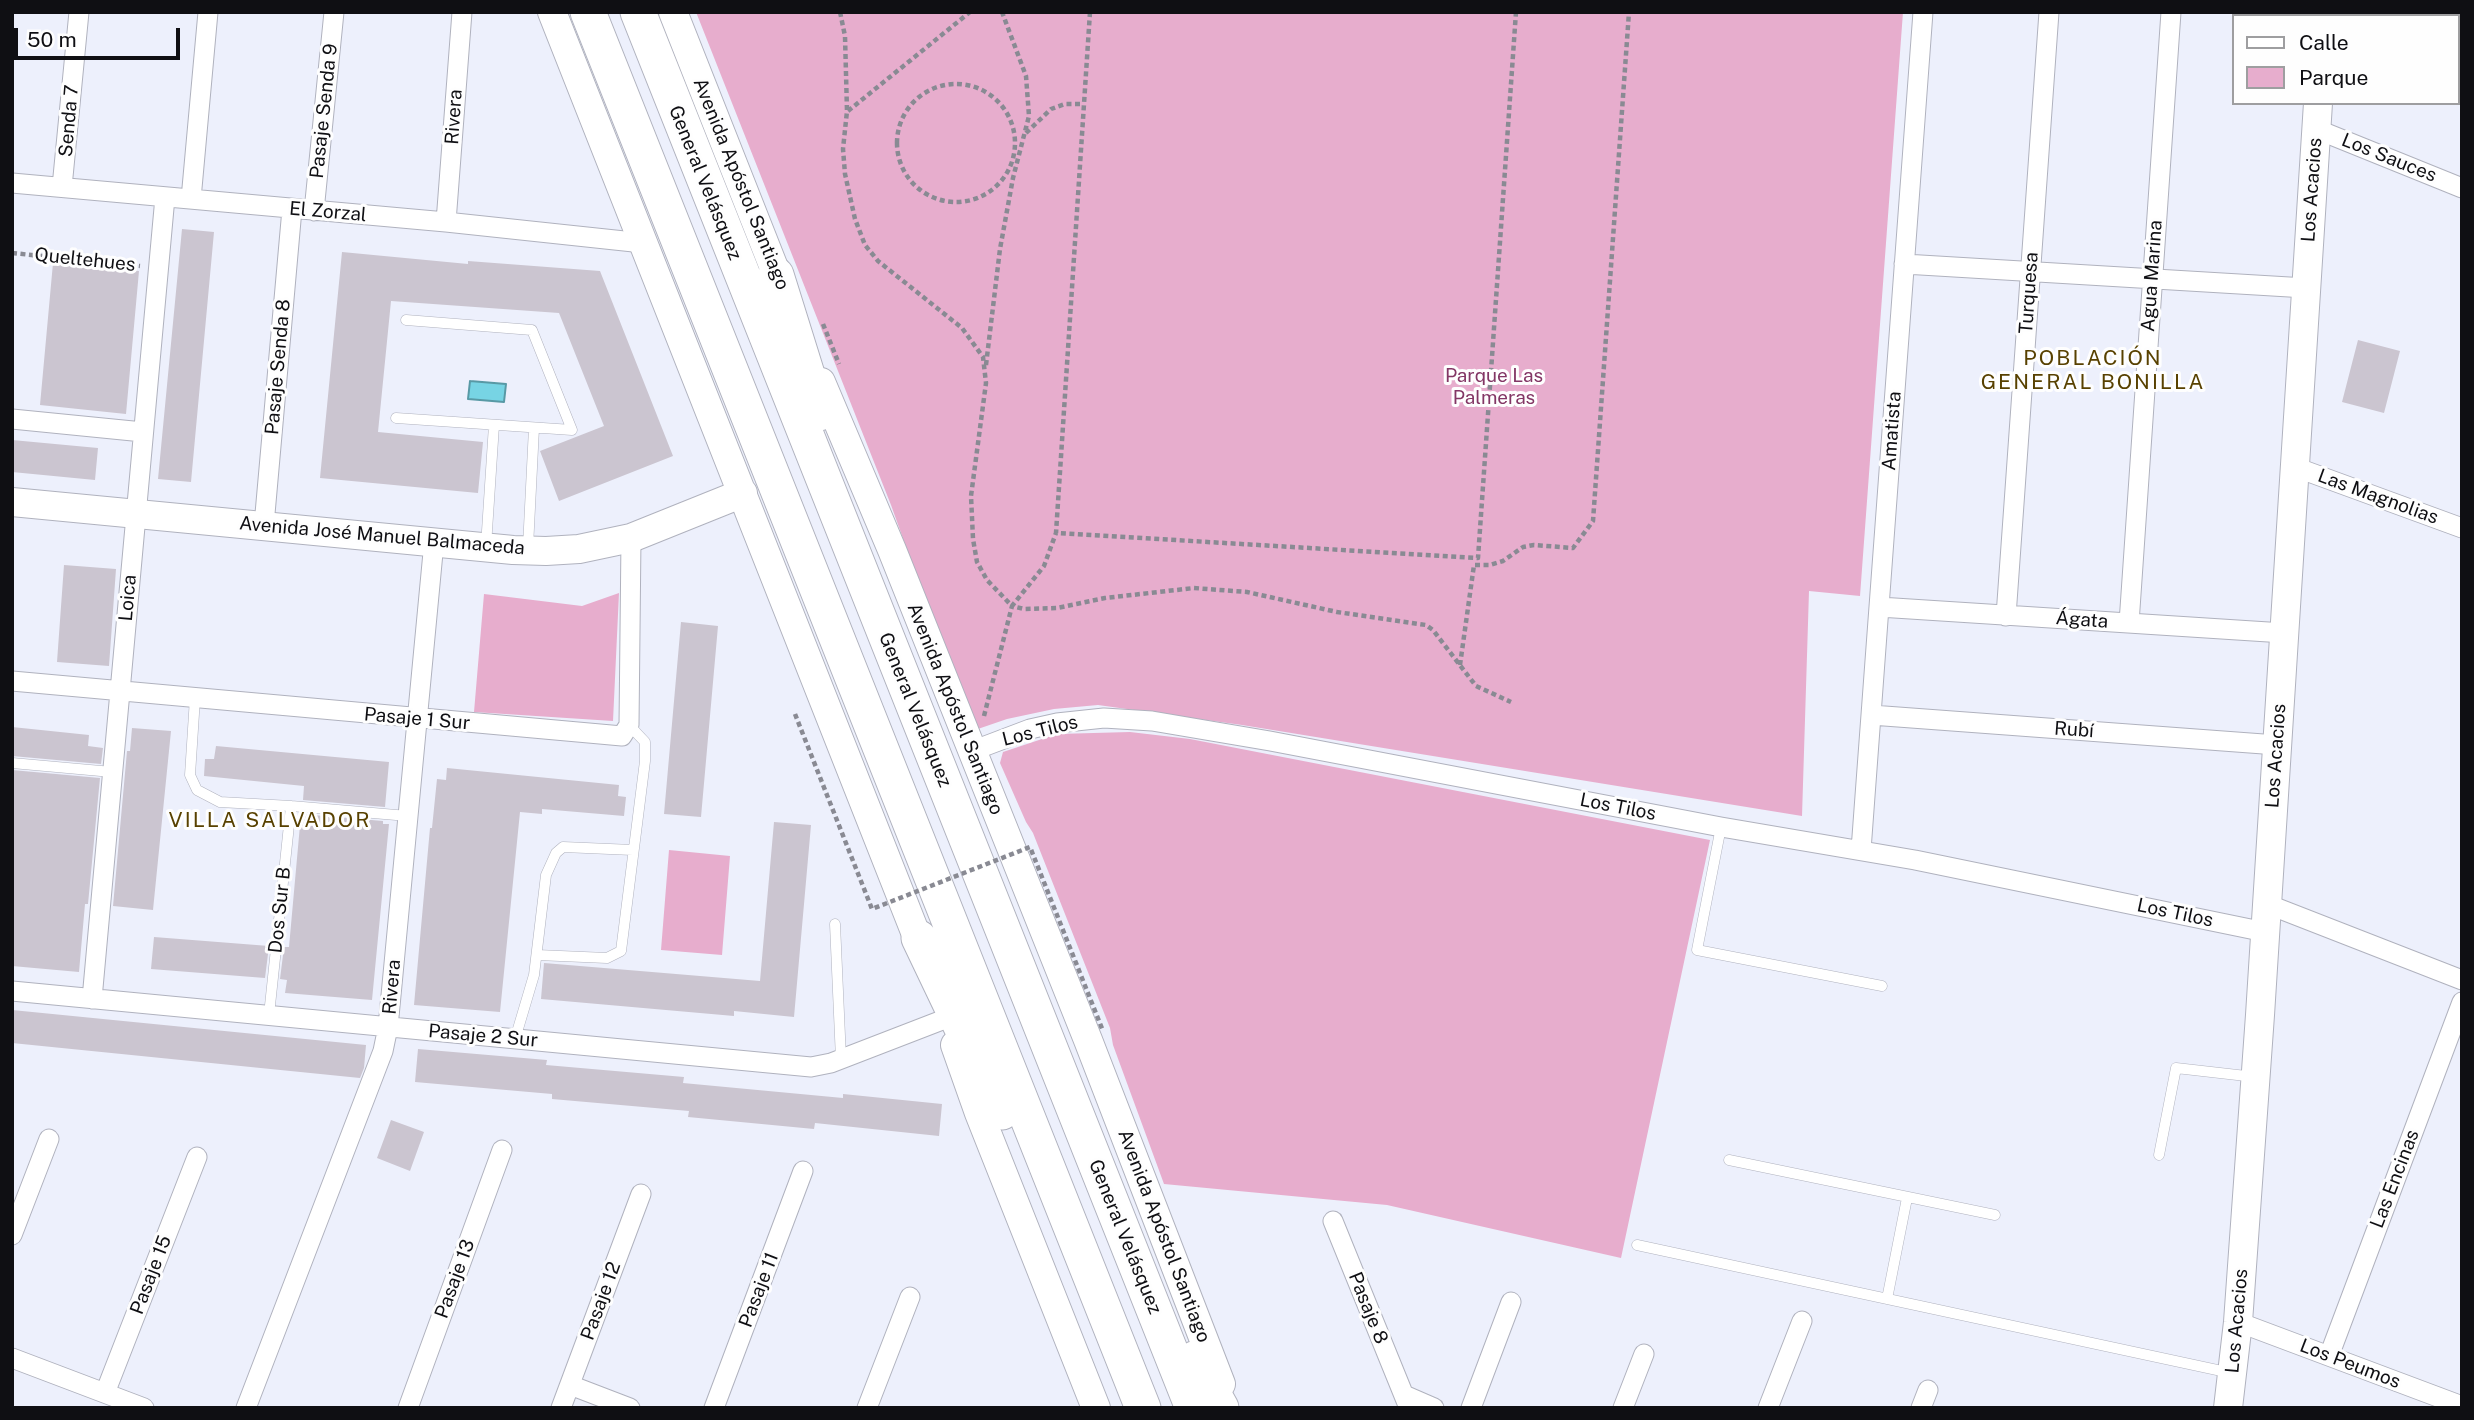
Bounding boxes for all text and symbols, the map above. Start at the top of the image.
scale bar [18,14,184,58]
legend [2232,14,2460,105]
text: 50 m [27,27,77,52]
text: Calle [2299,30,2349,55]
street label: Pasaje Senda 9 [306,42,342,180]
text: Parque [2299,65,2368,90]
street label: Avenida Apóstol Santiago [688,75,794,293]
street label: Senda 7 [54,84,84,158]
street label: Rivera [441,89,467,145]
street label: General Velásquez [664,102,746,264]
street label: Los Sauces [2338,129,2440,187]
street label: Los Acacios [2297,137,2327,243]
street label: El Zorzal [288,197,368,227]
street label: Agua Marina [2137,219,2167,333]
street label: Queltehues [33,243,137,277]
street label: Turquesa [2015,251,2043,335]
street label: Pasaje Senda 8 [261,298,295,436]
district label: POBLACIÓN GENERAL BONILLA [1983,346,2203,396]
park label: Parque Las Palmeras [1445,365,1543,409]
street label: Amatista [1878,391,1906,471]
street label: Las Magnolias [2315,465,2441,529]
street label: Avenida José Manuel Balmaceda [238,512,526,560]
street label: Loica [115,574,141,622]
street label: Avenida Apóstol Santiago [902,600,1008,818]
street label: Ágata [2055,607,2109,633]
street label: General Velásquez [874,629,956,791]
street label: Pasaje 1 Sur [363,703,471,735]
street label: Los Acacios [2261,703,2291,809]
street label: Los Tilos [1000,711,1080,751]
street label: Rubí [2053,717,2095,743]
street label: Los Tilos [1578,788,1658,826]
district label: VILLA SALVADOR [170,808,370,834]
street label: Dos Sur B [264,866,296,954]
street label: Los Tilos [2135,894,2215,932]
street label: Rivera [378,959,406,1015]
street label: Pasaje 2 Sur [427,1020,539,1052]
street label: Avenida Apóstol Santiago [1113,1126,1215,1346]
street label: Las Encinas [2366,1126,2424,1232]
street label: General Velásquez [1084,1156,1166,1318]
street label: Pasaje 15 [126,1232,176,1318]
street label: Pasaje 13 [430,1236,480,1322]
street label: Pasaje 11 [734,1249,784,1331]
street label: Pasaje 12 [576,1259,626,1343]
street label: Los Acacios [2221,1268,2253,1374]
street label: Pasaje 8 [1343,1269,1393,1347]
street label: Los Peumos [2296,1334,2404,1394]

